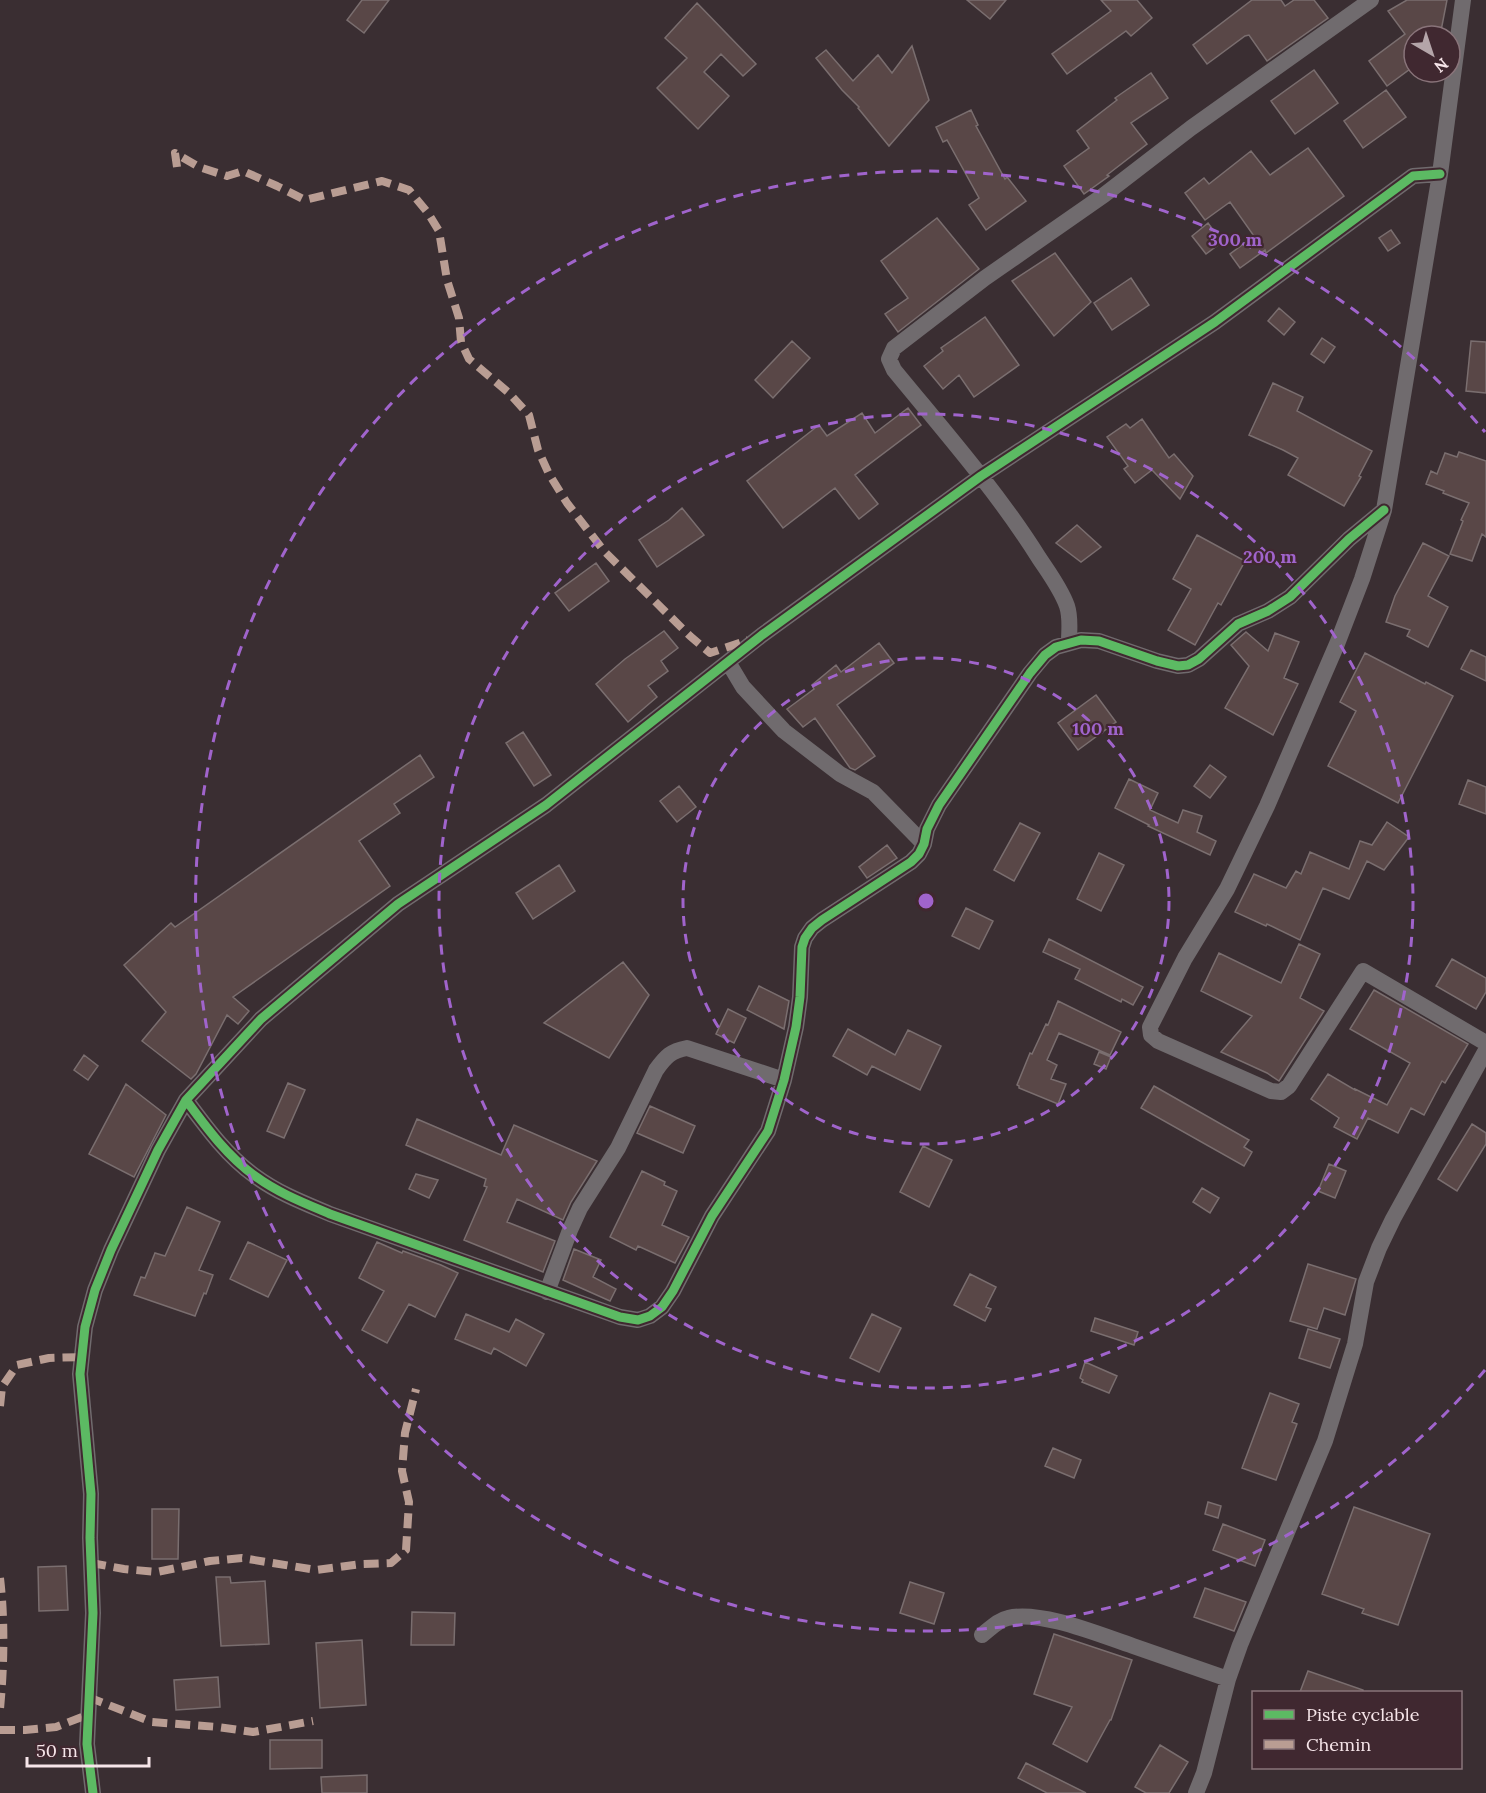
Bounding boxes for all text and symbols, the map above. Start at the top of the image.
north arrow [1402,24,1462,84]
text: N [1430,54,1453,77]
text: 300 m [1208,228,1263,251]
text: 200 m [1243,545,1297,568]
text: 100 m [1072,717,1124,740]
centre of rings [916,891,936,911]
legend [1252,1691,1462,1769]
text: Piste cyclable [1306,1703,1420,1726]
scale bar [27,1730,148,1768]
text: Chemin [1306,1733,1371,1756]
text: 50 m [36,1739,78,1762]

